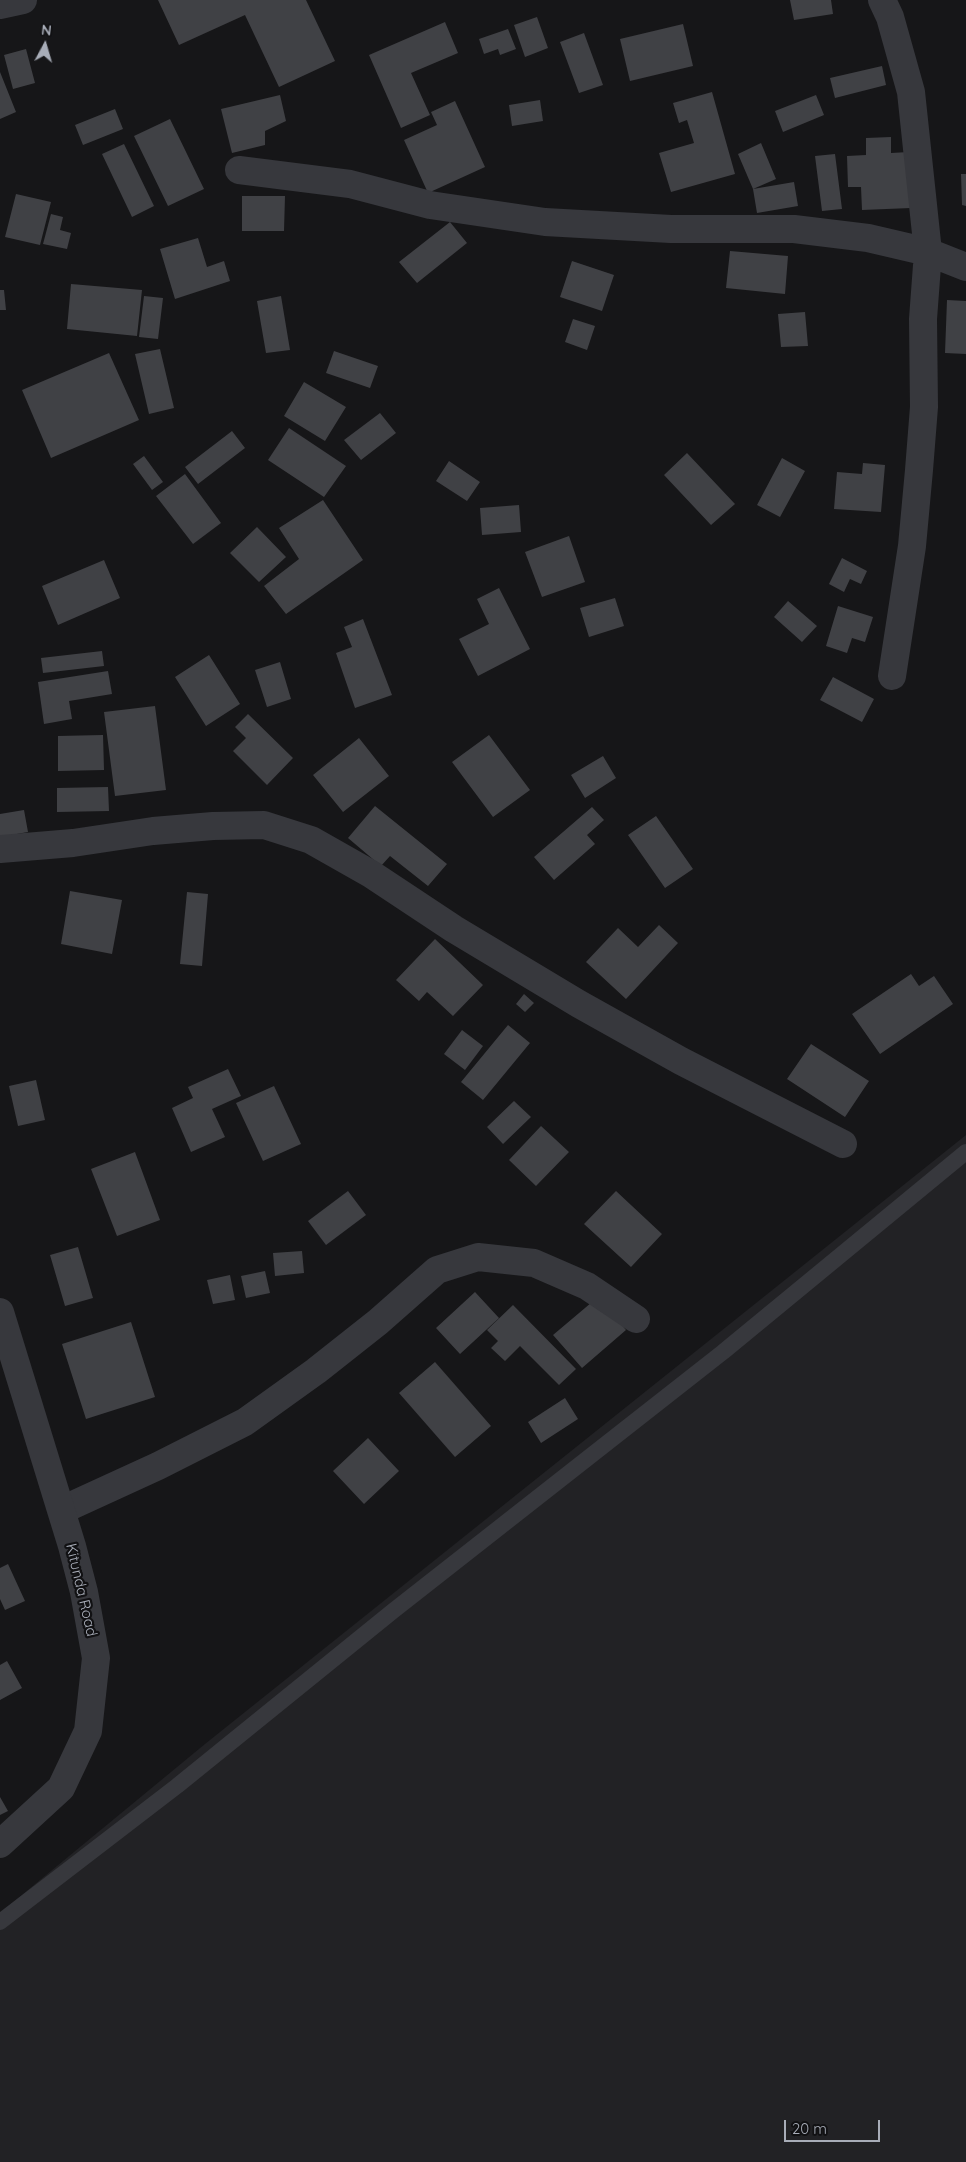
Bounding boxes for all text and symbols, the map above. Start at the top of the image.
north arrow [20,20,70,70]
text: N [40,21,53,40]
street label: Kitunda Road [62,1542,100,1638]
scale bar [786,2110,882,2142]
text: 20 m [792,2119,827,2138]

